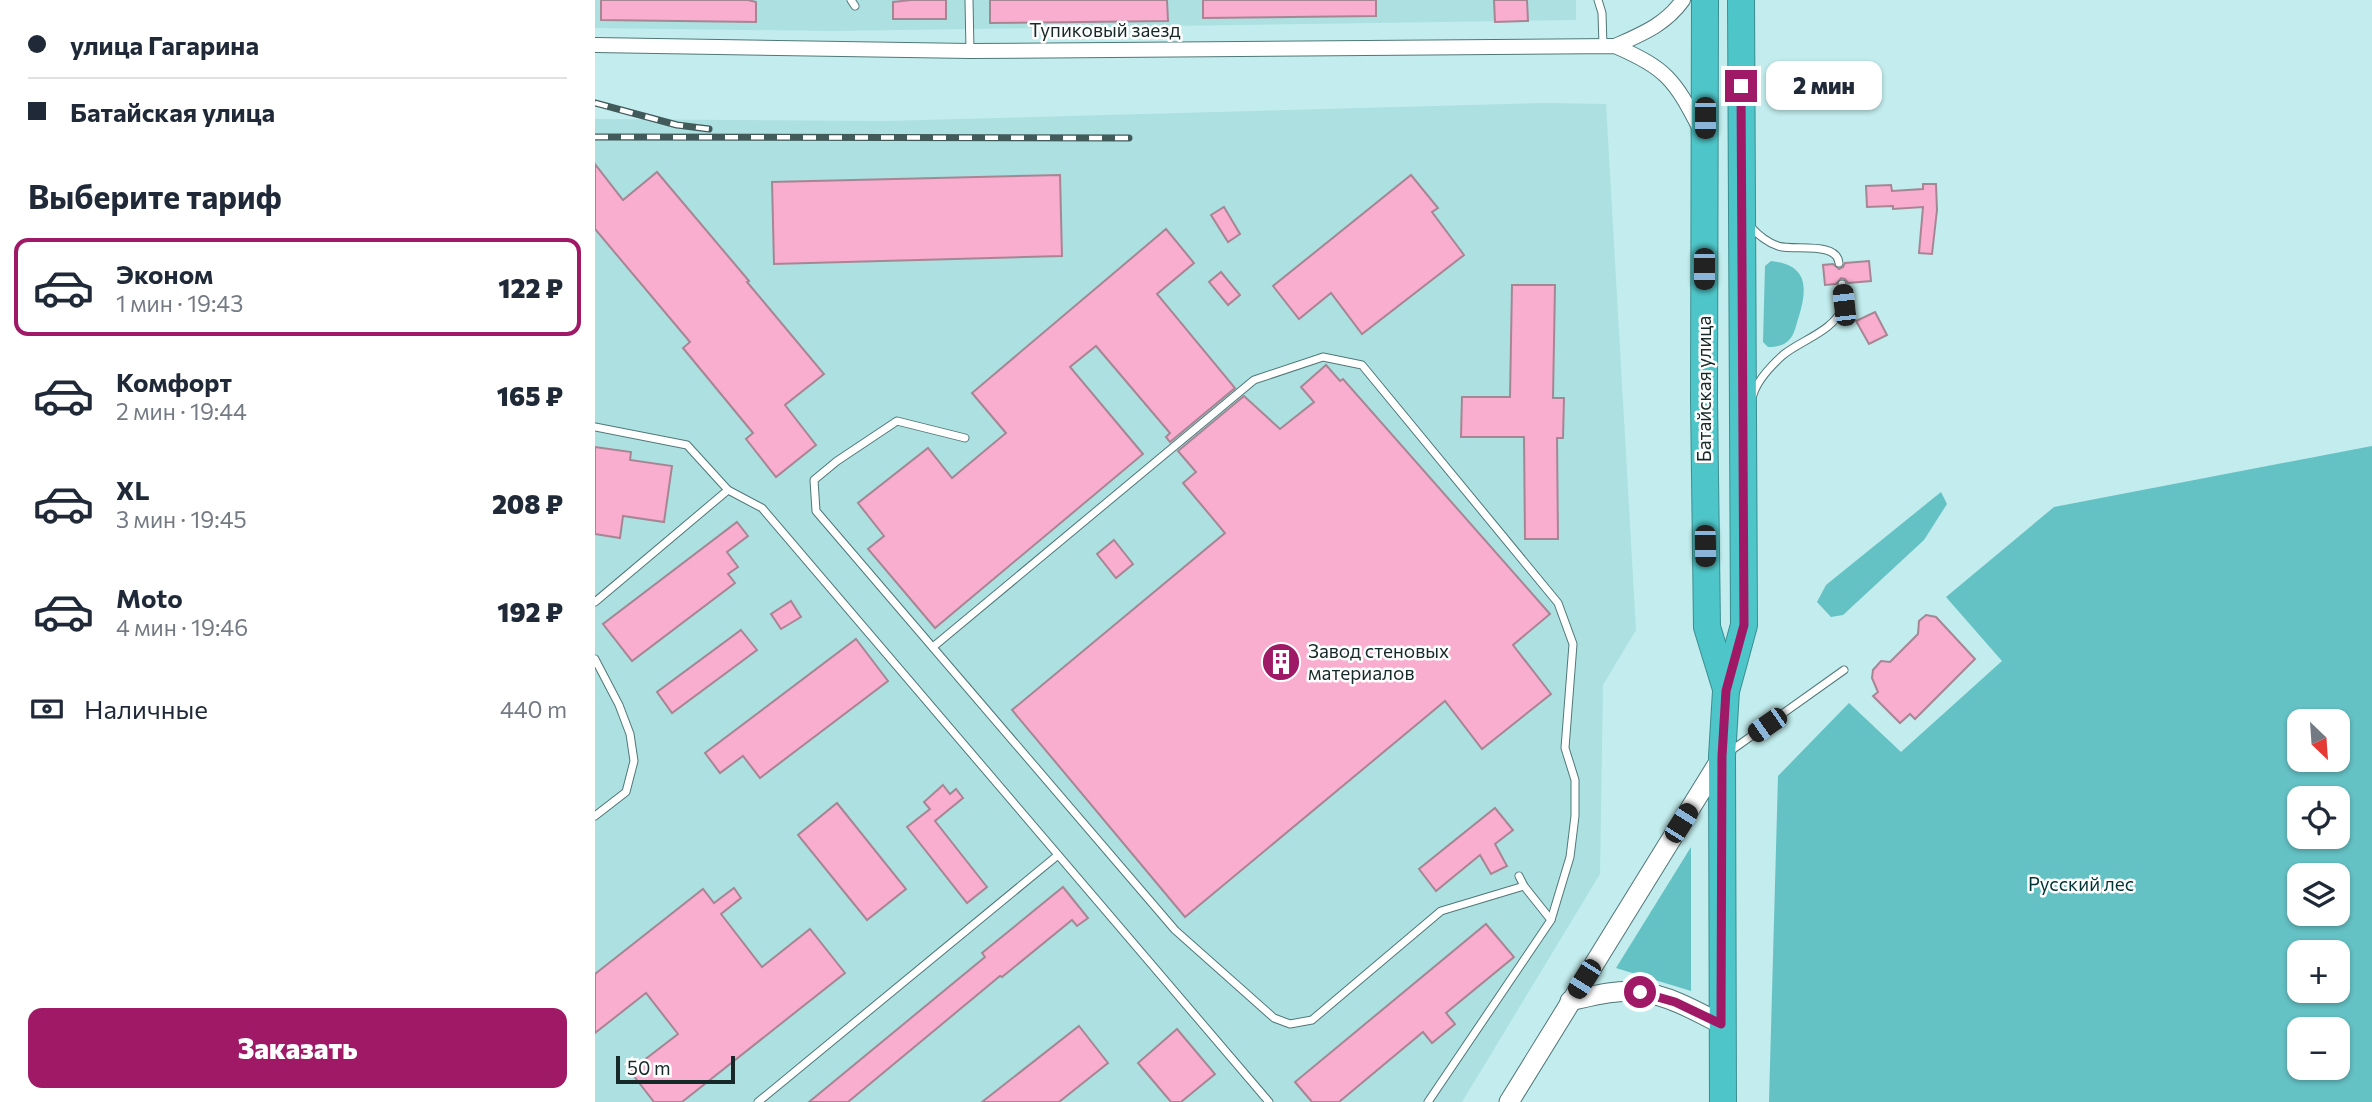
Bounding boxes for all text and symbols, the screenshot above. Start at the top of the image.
street label: Тупиковый заезд [1029,18,1181,41]
text: улица Гагарина [70,29,259,60]
callout: 2 мин [1765,62,1881,110]
route end [1725,70,1757,102]
text: 2 мин [1793,71,1855,99]
text: Батайская улица [70,96,275,127]
car [1695,97,1716,139]
text: Выберите тариф [28,176,282,216]
car [1694,248,1715,290]
icon: car [32,256,95,319]
text: Эконом [116,258,213,289]
text: 122 ₽ [498,272,563,303]
car [1832,283,1857,327]
text: 1 мин · 19:43 [116,289,243,317]
street label: Батайская улица [1692,316,1715,462]
icon: car [32,364,95,427]
text: Комфорт [116,366,232,397]
text: 165 ₽ [497,380,563,411]
text: 2 мин · 19:44 [116,397,247,425]
icon: car [32,472,95,535]
text: XL [116,474,150,505]
text: 208 ₽ [492,488,563,519]
text: 3 мин · 19:45 [116,505,247,533]
car [1695,525,1716,567]
icon: car [32,580,95,643]
text: Moto [116,582,183,613]
text: 192 ₽ [497,596,563,627]
text: 4 мин · 19:46 [116,613,248,641]
place label: Завод стеновых материалов [1308,639,1449,684]
building icon: Завод стеновых материалов [1260,641,1302,683]
icon: cash [28,690,66,728]
text: Наличные [84,693,208,724]
text: 440 m [500,695,567,723]
car [1744,704,1791,746]
north arrow [2287,709,2350,772]
map controls [2287,709,2350,1080]
button: locate [2287,786,2350,849]
car [1661,800,1702,846]
button: layers [2287,863,2350,926]
park label: Русский лес [2028,872,2134,895]
button: + [2287,940,2350,1003]
car [1564,956,1605,1002]
route start [1624,976,1656,1008]
button: Заказать [28,1008,567,1088]
button: − [2287,1017,2350,1080]
scale bar [616,1053,735,1085]
text: 50 m [627,1056,671,1079]

